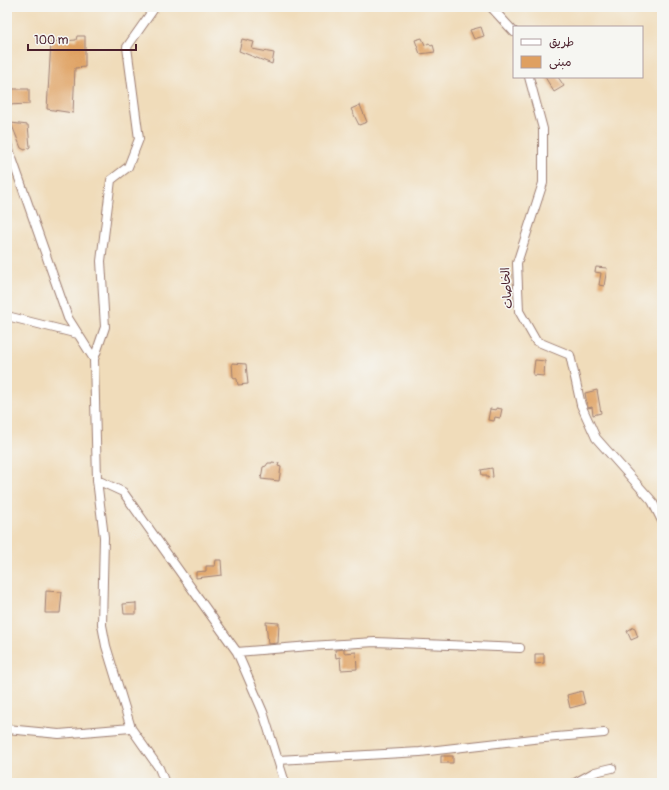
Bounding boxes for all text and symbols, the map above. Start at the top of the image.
scale bar [28,26,136,52]
legend [513,26,643,78]
text: 100 m [34,33,69,48]
text: طريق [549,35,574,50]
text: مبنى [549,55,572,70]
street label: الخاصات [498,267,516,309]

